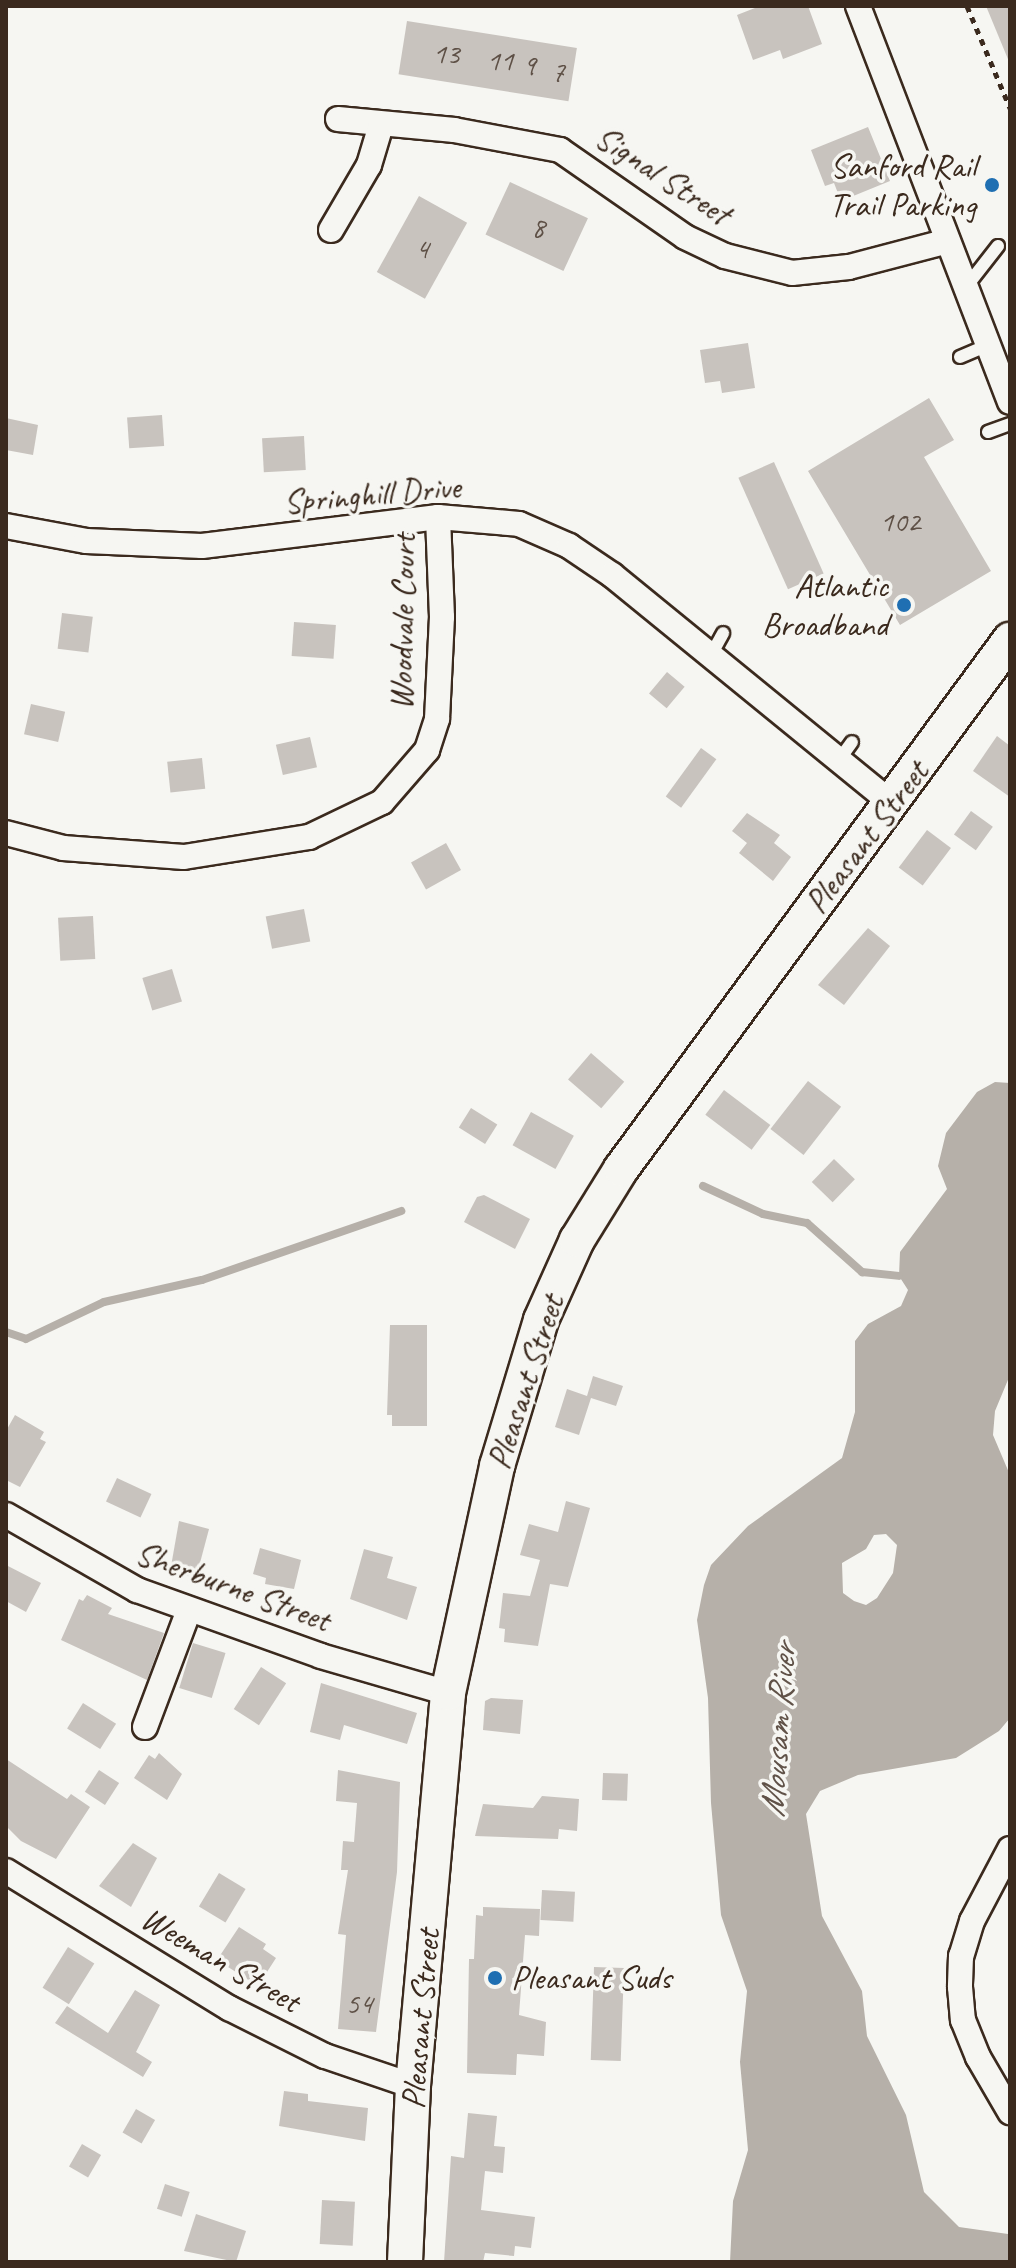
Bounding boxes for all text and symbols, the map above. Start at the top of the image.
house number: 13 [433,35,459,71]
house number: 11 [487,42,513,78]
house number: 9 [522,47,536,83]
house number: 7 [551,53,565,89]
street label: Signal Street [588,116,738,234]
place label: Sanford Rail Trail Parking [828,145,976,224]
marker: Sanford Rail Trail Parking [983,176,1001,194]
house number: 8 [531,209,545,245]
house number: 4 [415,230,429,266]
street label: Springhill Drive [282,466,462,522]
house number: 102 [880,503,920,539]
street label: Woodvale Court [380,534,424,710]
place label: Atlantic Broadband [762,565,888,644]
marker: Atlantic Broadband [895,596,913,614]
street label: Pleasant Street [795,752,937,922]
street label: Pleasant Street [478,1290,572,1474]
street label: Sherburne Street [130,1532,336,1640]
water label: Mousam River [750,1643,806,1819]
street label: Weeman Street [134,1897,308,2021]
street label: Pleasant Street [392,1927,448,2111]
place label: Pleasant Suds [511,1958,671,1998]
marker: Pleasant Suds [486,1969,504,1987]
house number: 54 [346,1985,372,2021]

